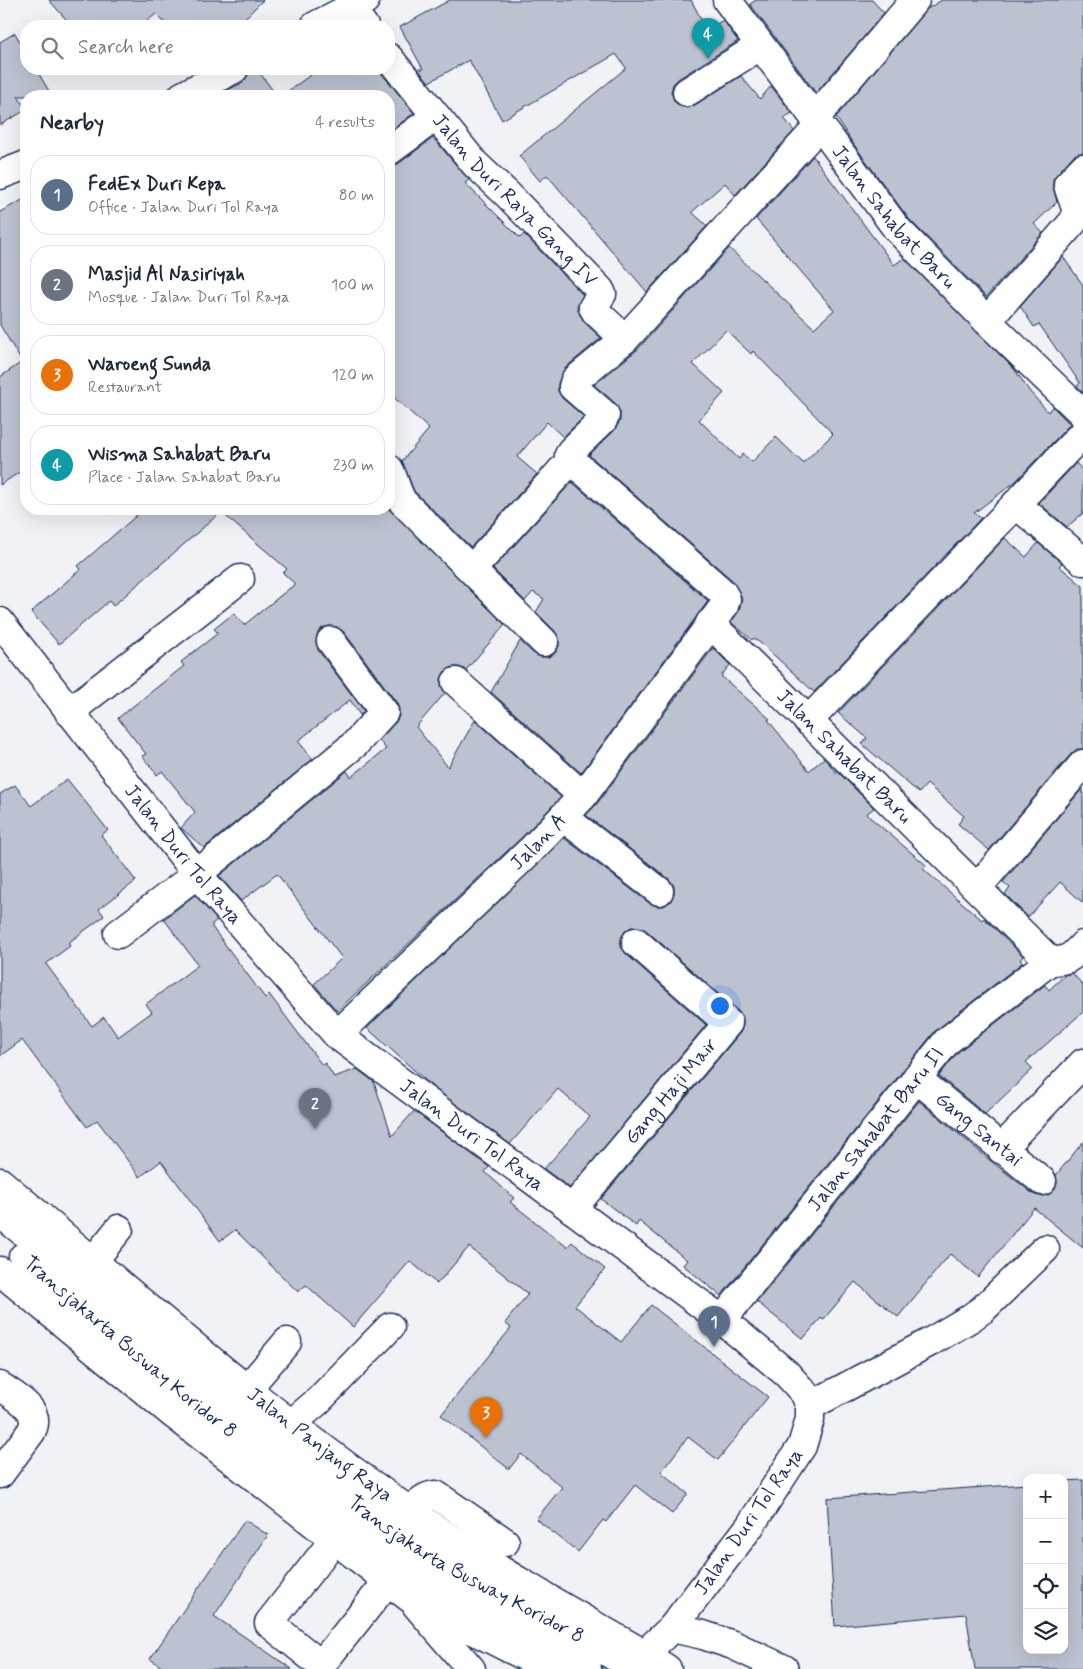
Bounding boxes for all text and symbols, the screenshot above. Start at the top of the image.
pin: 4 [692,18,724,59]
search box [20,20,395,75]
icon: search [38,34,66,62]
text: Search here [78,35,174,60]
street label: Jalan Duri Raya Gang IV [426,108,603,293]
text: Nearby [40,109,104,137]
text: 4 results [315,112,375,133]
street label: Jalan Sahabat Baru [826,139,962,295]
text: FedEx Duri Kepa [88,172,225,197]
text: 1 [53,185,61,206]
text: 80 m [339,185,374,206]
text: Office · Jalan Duri Tol Raya [88,197,279,218]
text: Masjid Al Nasiriyah [88,262,245,287]
text: 2 [53,275,61,296]
text: 100 m [331,275,374,296]
text: Mosque · Jalan Duri Tol Raya [88,287,289,308]
text: Waroeng Sunda [88,352,211,377]
text: 3 [53,365,61,386]
text: 120 m [332,365,374,386]
text: Restaurant [88,377,162,398]
text: Wisma Sahabat Baru [88,442,270,467]
text: 4 [52,455,62,476]
text: 230 m [333,455,374,476]
text: Place · Jalan Sahabat Baru [88,467,280,488]
street label: Jalan Sahabat Baru [770,683,918,830]
street label: Jalan Duri Tol Raya [118,778,249,930]
street label: Jalan A [504,807,573,877]
your location [707,993,733,1019]
street label: Gang Haji Mair [618,1032,724,1150]
street label: Jalan Sahabat Baru II [801,1041,950,1217]
street label: Jalan Duri Tol Raya [394,1072,550,1197]
street label: Gang Santai [930,1086,1028,1173]
pin: 2 [299,1088,331,1129]
street label: Transjakarta Busway Koridor 8 [18,1250,243,1444]
pin: 1 [698,1306,730,1347]
street label: Jalan Panjang Raya [241,1381,398,1509]
pin: 3 [470,1397,502,1438]
street label: Jalan Duri Tol Raya [688,1443,810,1601]
map controls [1023,1474,1068,1654]
button: + [1023,1474,1068,1519]
street label: Transjakarta Busway Koridor 8 [342,1489,589,1650]
button: − [1023,1519,1068,1564]
button: locate [1023,1564,1068,1609]
button: layers [1023,1609,1068,1654]

